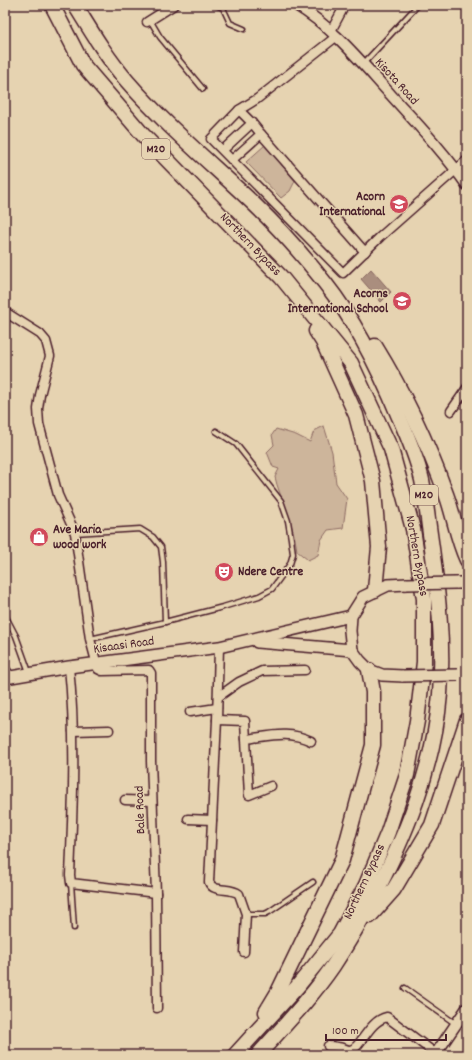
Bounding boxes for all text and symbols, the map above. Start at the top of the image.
street label: Kisota Road [370,54,422,110]
road number: M20 [142,139,170,159]
place label: Acorn International [319,188,386,222]
school or university icon: Acorn International [388,193,410,215]
street label: Northern Bypass [215,209,285,281]
place label: Acorns International School [288,285,389,319]
school or university icon: Acorns International School [391,290,413,312]
road number: M20 [410,485,438,505]
street label: Northern Bypass [400,514,432,598]
place label: Ave Maria wood work [53,521,107,555]
shop icon: Ave Maria wood work [28,526,50,548]
theatre icon: Ndere Centre [213,561,235,583]
place label: Ndere Centre [238,563,304,582]
street label: Kisaasi Road [92,632,156,660]
street label: Bale Road [131,785,151,835]
street label: Northern Bypass [339,841,391,923]
scale bar [326,1016,446,1042]
text: 100 m [332,1023,359,1040]

